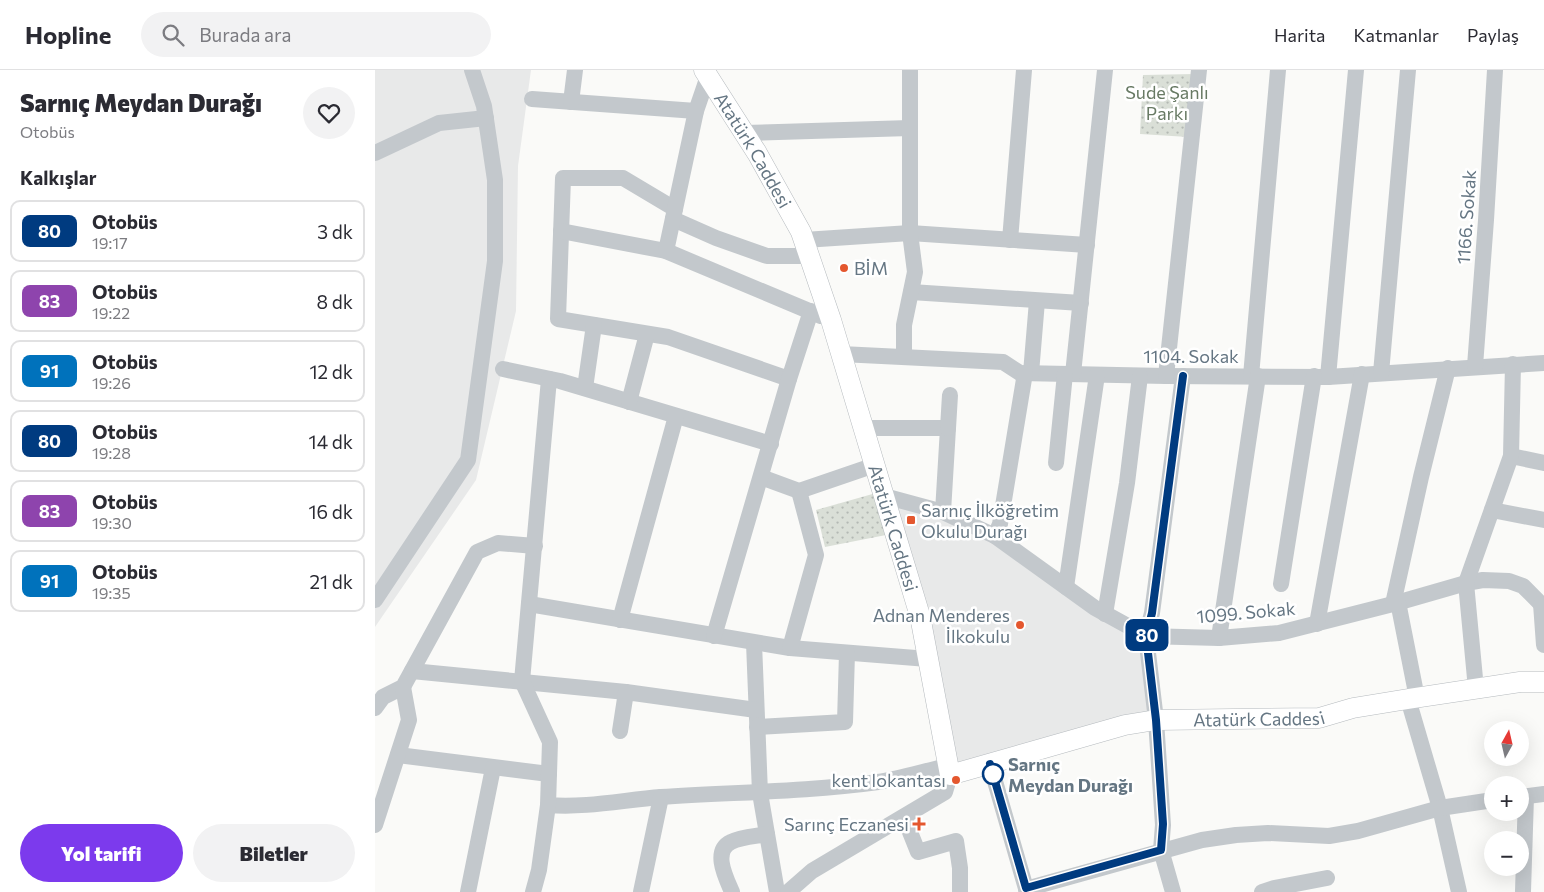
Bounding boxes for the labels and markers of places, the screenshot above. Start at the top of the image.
place label: BİM [854,257,888,279]
marker: BİM [838,262,850,274]
place label: Sarnıç İlköğretim Okulu Durağı [921,499,1059,542]
marker: Sarnıç İlköğretim Okulu Durağı [905,514,917,526]
place label: Adnan Menderes İlkokulu [873,604,1010,647]
marker: Adnan Menderes İlkokulu [1014,619,1026,631]
place label: Sarnıç Meydan Durağı [1008,753,1133,796]
marker: Sarnıç Meydan Durağı [982,763,1004,785]
place label: kent lokantası [832,769,946,791]
marker: kent lokantası [950,774,962,786]
place label: Sarınç Eczanesi [784,813,909,835]
marker: Sarınç Eczanesi [913,818,925,830]

